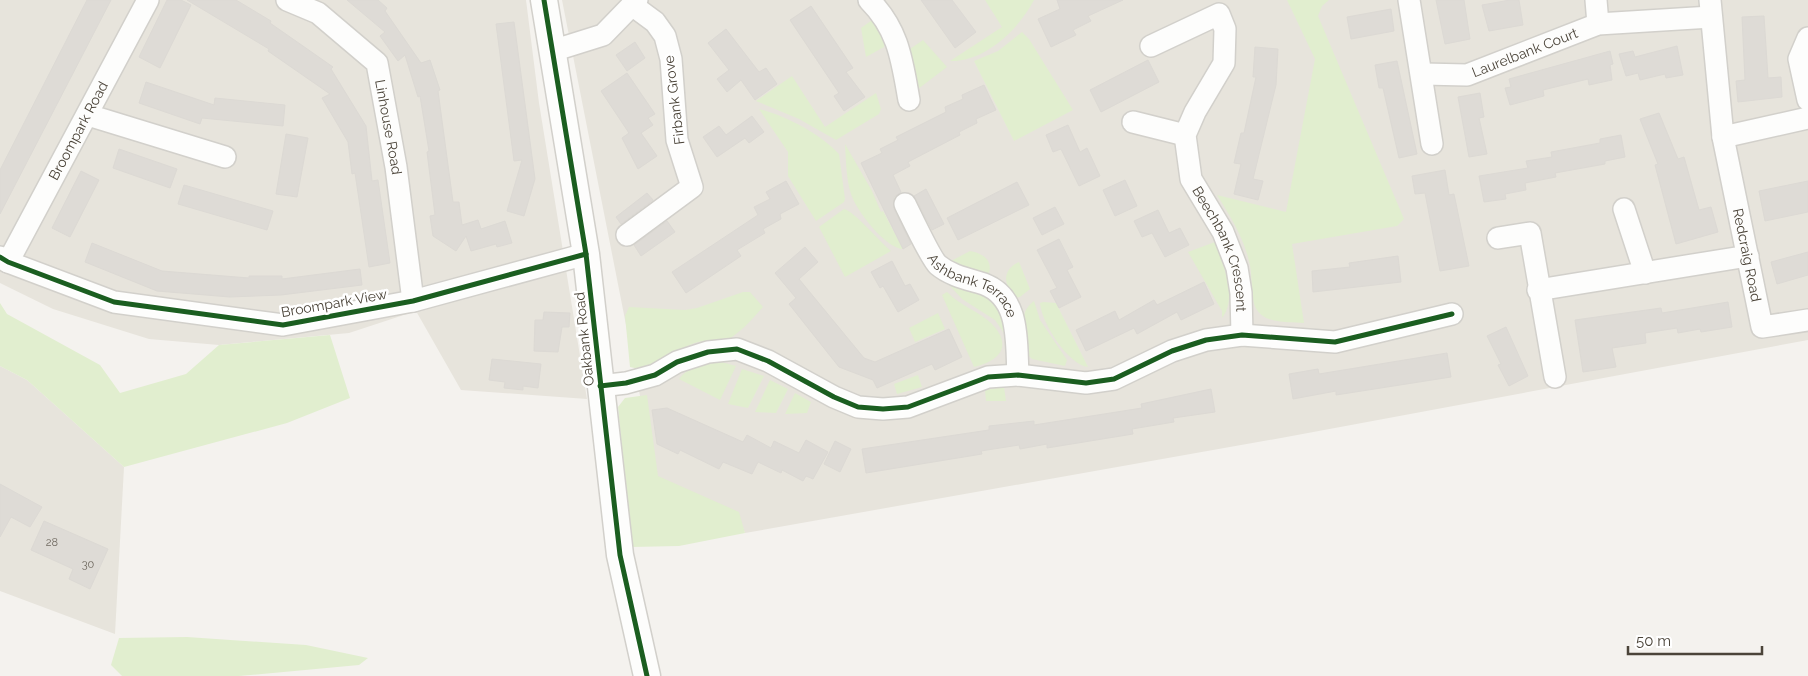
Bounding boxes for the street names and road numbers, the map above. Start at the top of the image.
street label: Laurelbank Court [1470,25,1580,80]
street label: Firbank Grove [661,54,687,146]
street label: Linhouse Road [372,78,405,175]
street label: Broompark Road [45,79,111,183]
street label: Beechbank Crescent [1189,183,1249,312]
street label: Redcraig Road [1730,207,1765,303]
street label: Ashbank Terrace [924,251,1020,319]
street label: Broompark View [280,286,389,320]
street label: Oakbank Road [571,291,597,387]

